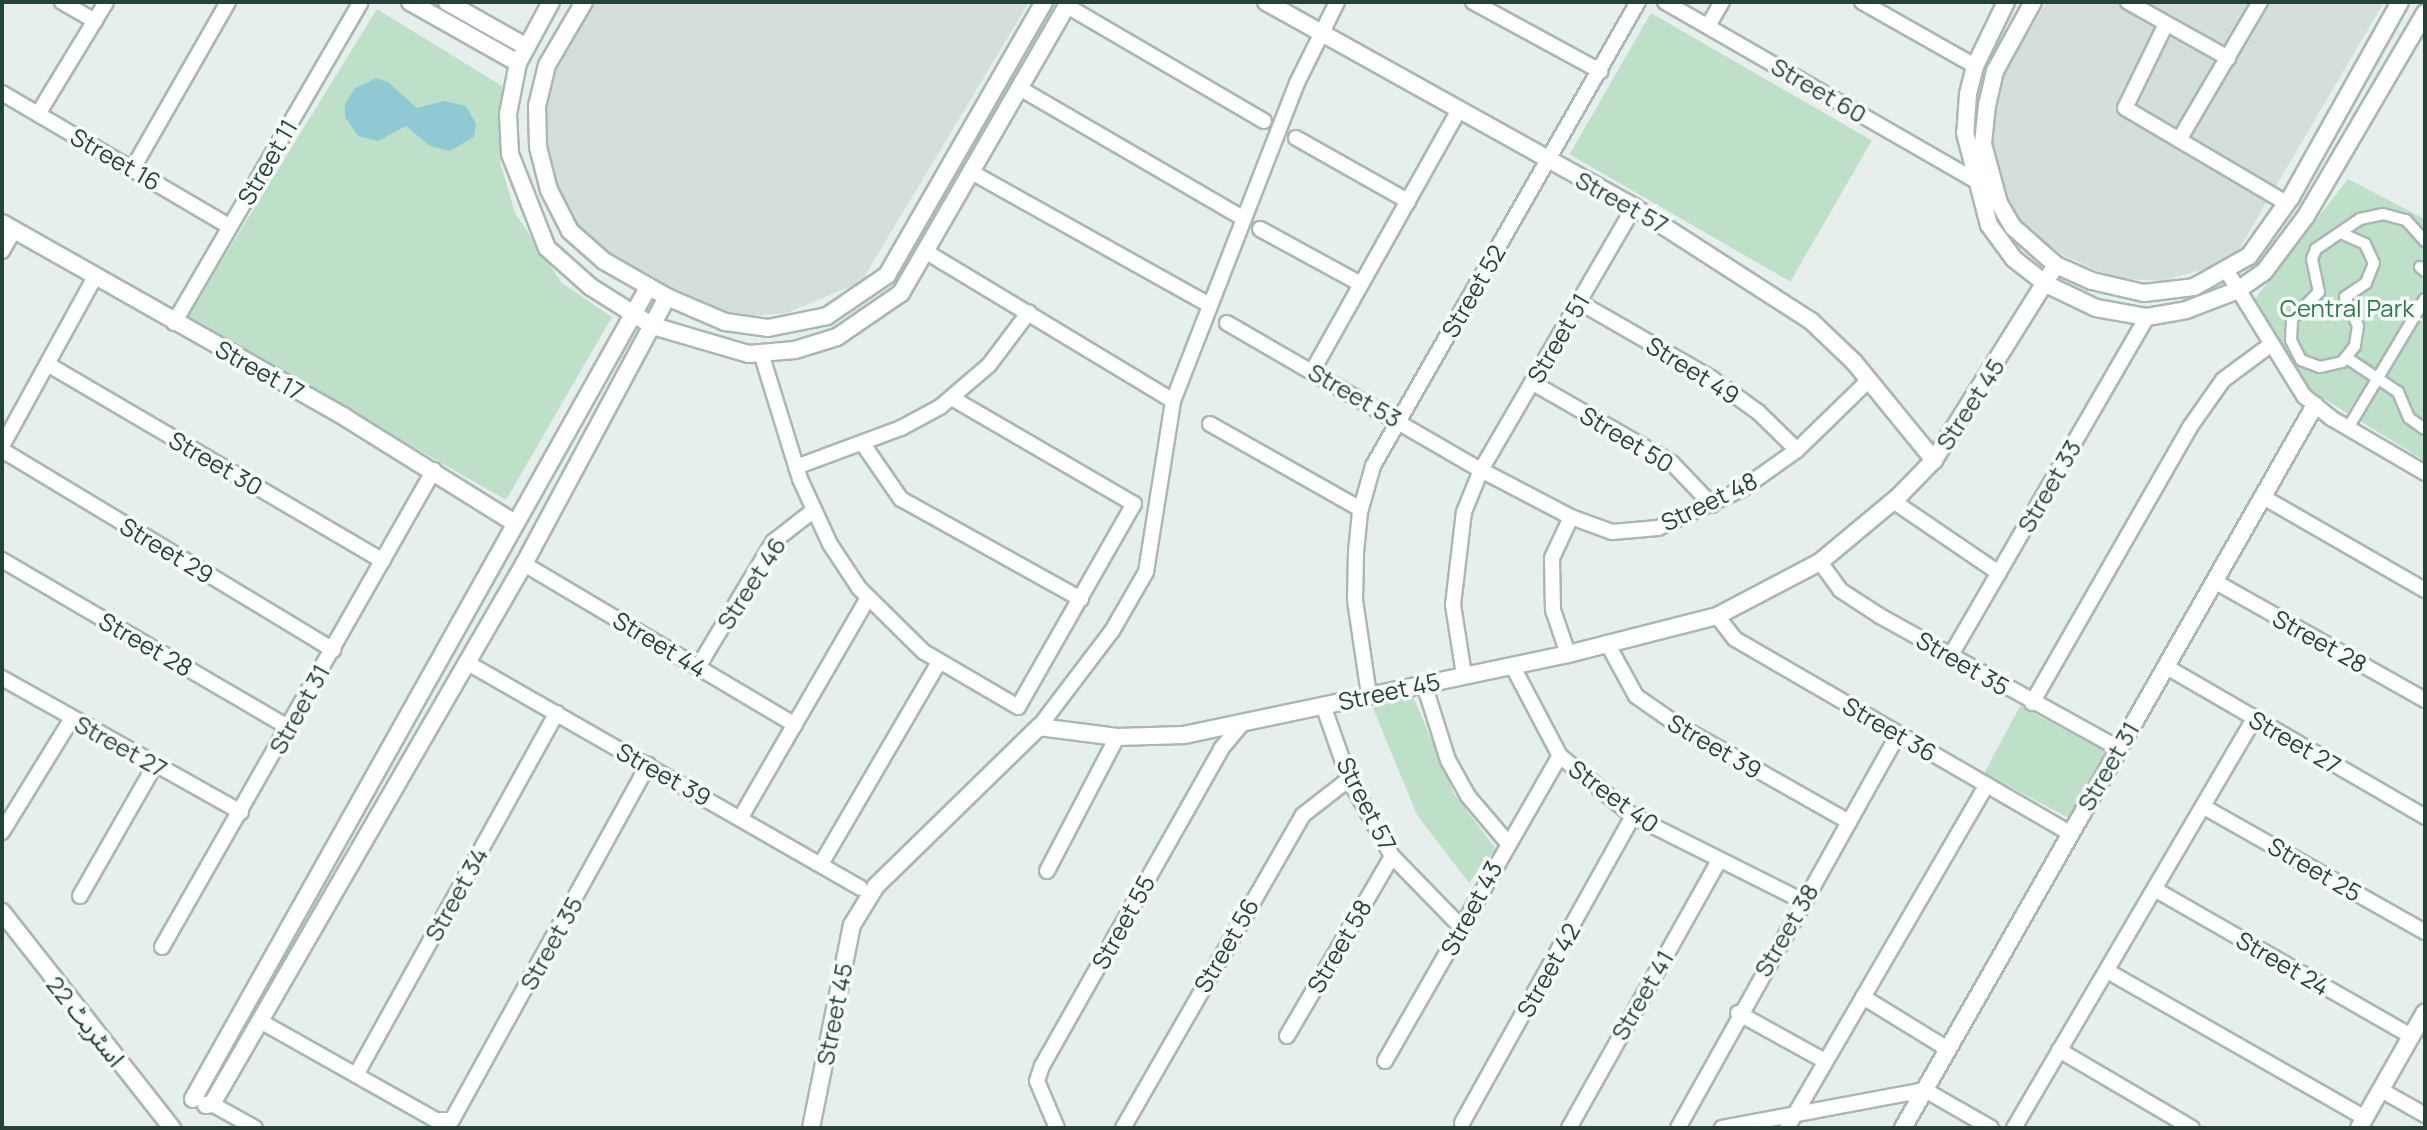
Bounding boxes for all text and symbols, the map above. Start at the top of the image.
street label: Street 60 [1766,51,1872,129]
street label: Street 11 [231,114,303,210]
street label: Street 16 [66,122,166,196]
street label: Street 57 [1571,165,1673,239]
street label: Street 52 [1435,240,1511,342]
street label: Street 51 [1521,288,1595,388]
park label: Central Park [2280,294,2414,322]
street label: Street 49 [1641,330,1745,410]
street label: Street 17 [211,334,309,406]
street label: Street 45 [1930,353,2010,455]
street label: Street 53 [1303,357,1407,433]
street label: Street 50 [1575,400,1679,478]
street label: Street 30 [164,425,268,501]
street label: Street 33 [2011,435,2087,537]
street label: Street 48 [1656,465,1762,537]
street label: Street 29 [115,511,219,589]
street label: Street 46 [711,531,791,635]
street label: Street 28 [2268,603,2372,679]
street label: Street 44 [608,605,712,683]
street label: Street 28 [94,606,198,682]
street label: Street 35 [1911,625,2015,701]
street label: Street 31 [263,659,335,759]
street label: Street 45 [1335,666,1443,716]
street label: Street 36 [1838,691,1942,767]
street label: Street 27 [2244,704,2346,780]
street label: Street 39 [1663,708,1767,784]
street label: Street 27 [70,709,172,783]
street label: Street 31 [2071,716,2145,816]
street label: Street 39 [612,736,716,812]
street label: Street 57 [1331,752,1403,856]
street label: Street 40 [1563,754,1665,838]
street label: Street 25 [2263,831,2367,907]
street label: Street 34 [419,842,493,946]
street label: Street 43 [1434,856,1508,960]
street label: Street 55 [1085,870,1161,974]
street label: Street 38 [1748,878,1824,982]
street label: Street 35 [514,891,588,995]
street label: Street 56 [1188,893,1264,997]
street label: Street 58 [1301,894,1377,998]
street label: Street 42 [1510,918,1586,1022]
street label: Street 24 [2231,925,2335,1001]
street label: Street 41 [1605,945,1679,1045]
street label: Street 45 [810,961,858,1067]
street label: اسٹریٹ 22 [41,970,131,1072]

